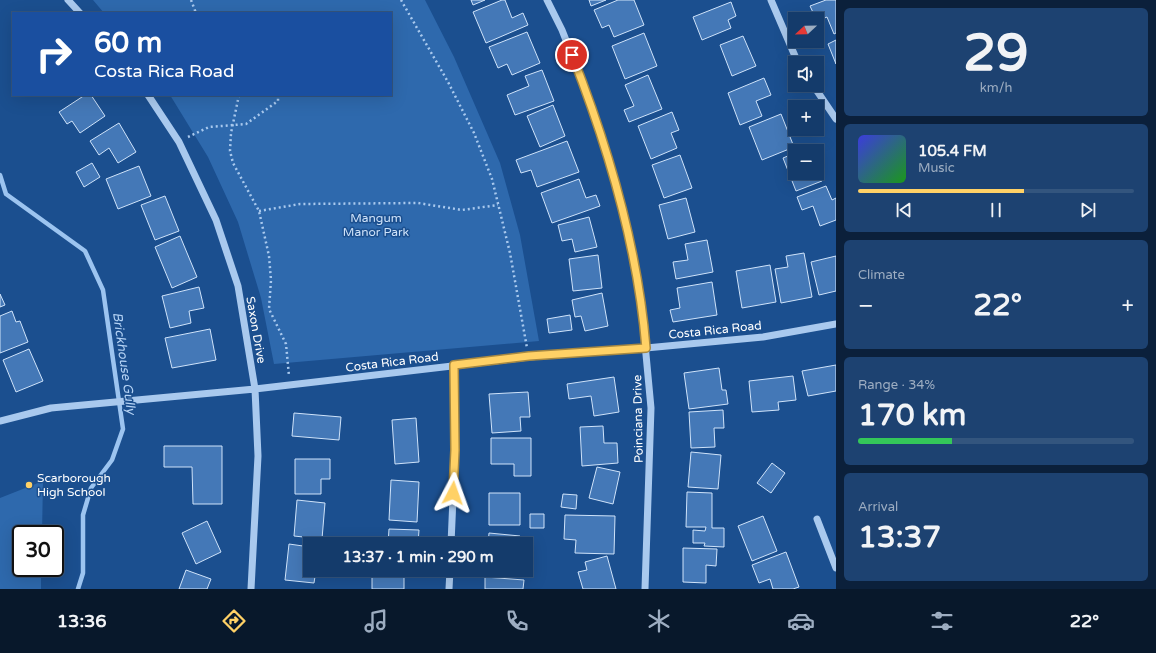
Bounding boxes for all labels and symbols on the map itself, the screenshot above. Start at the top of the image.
north arrow [788,12,824,48]
pin [555,38,589,72]
park label: Mangum Manor Park [343,211,410,239]
street label: Saxon Drive [243,295,269,365]
water label: Brickhouse Gully [109,311,139,417]
street label: Costa Rica Road [668,318,762,342]
street label: Costa Rica Road [345,349,439,375]
street label: Poinciana Drive [630,375,646,463]
place label: Scarborough High School [37,471,111,499]
position arrow [432,472,474,514]
marker: Scarborough High School [24,480,34,490]
speed limit sign: 30 [12,525,64,577]

